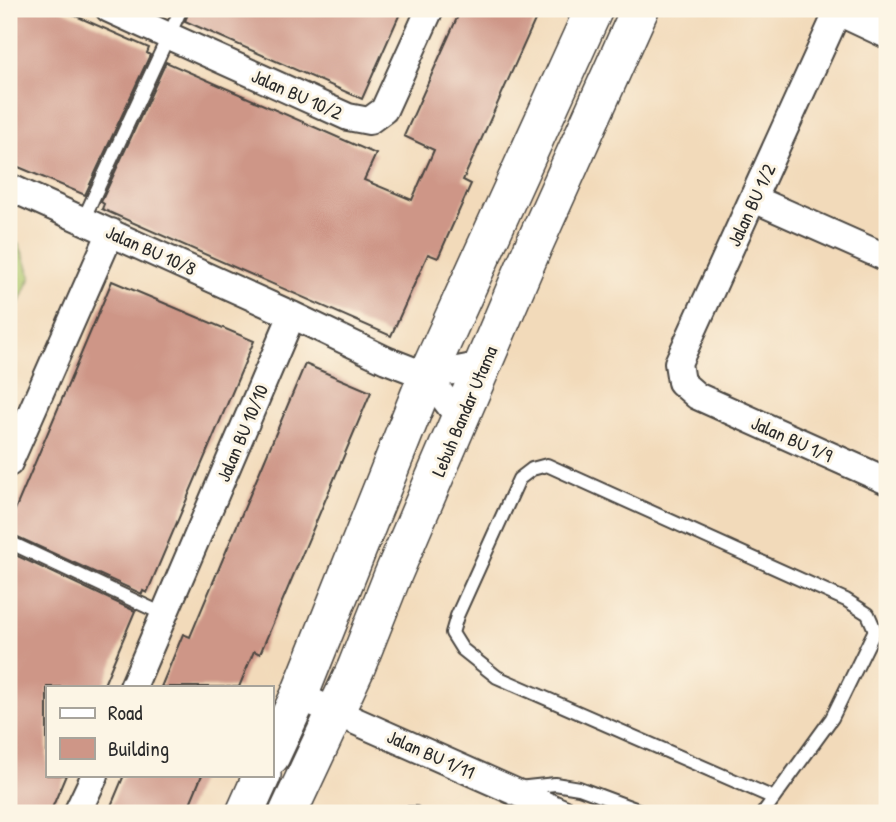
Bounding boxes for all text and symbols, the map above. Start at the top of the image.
street label: Jalan BU 10/2 [248,62,347,126]
street label: Jalan BU 1/2 [721,159,781,250]
street label: Jalan BU 10/8 [102,219,200,281]
street label: Lebuh Bandar Utama [425,341,503,480]
street label: Jalan BU 10/10 [210,380,274,486]
street label: Jalan BU 1/9 [747,410,837,468]
legend [46,686,273,776]
text: Road [108,698,142,727]
street label: Jalan BU 1/11 [383,723,479,785]
text: Building [108,734,169,763]

